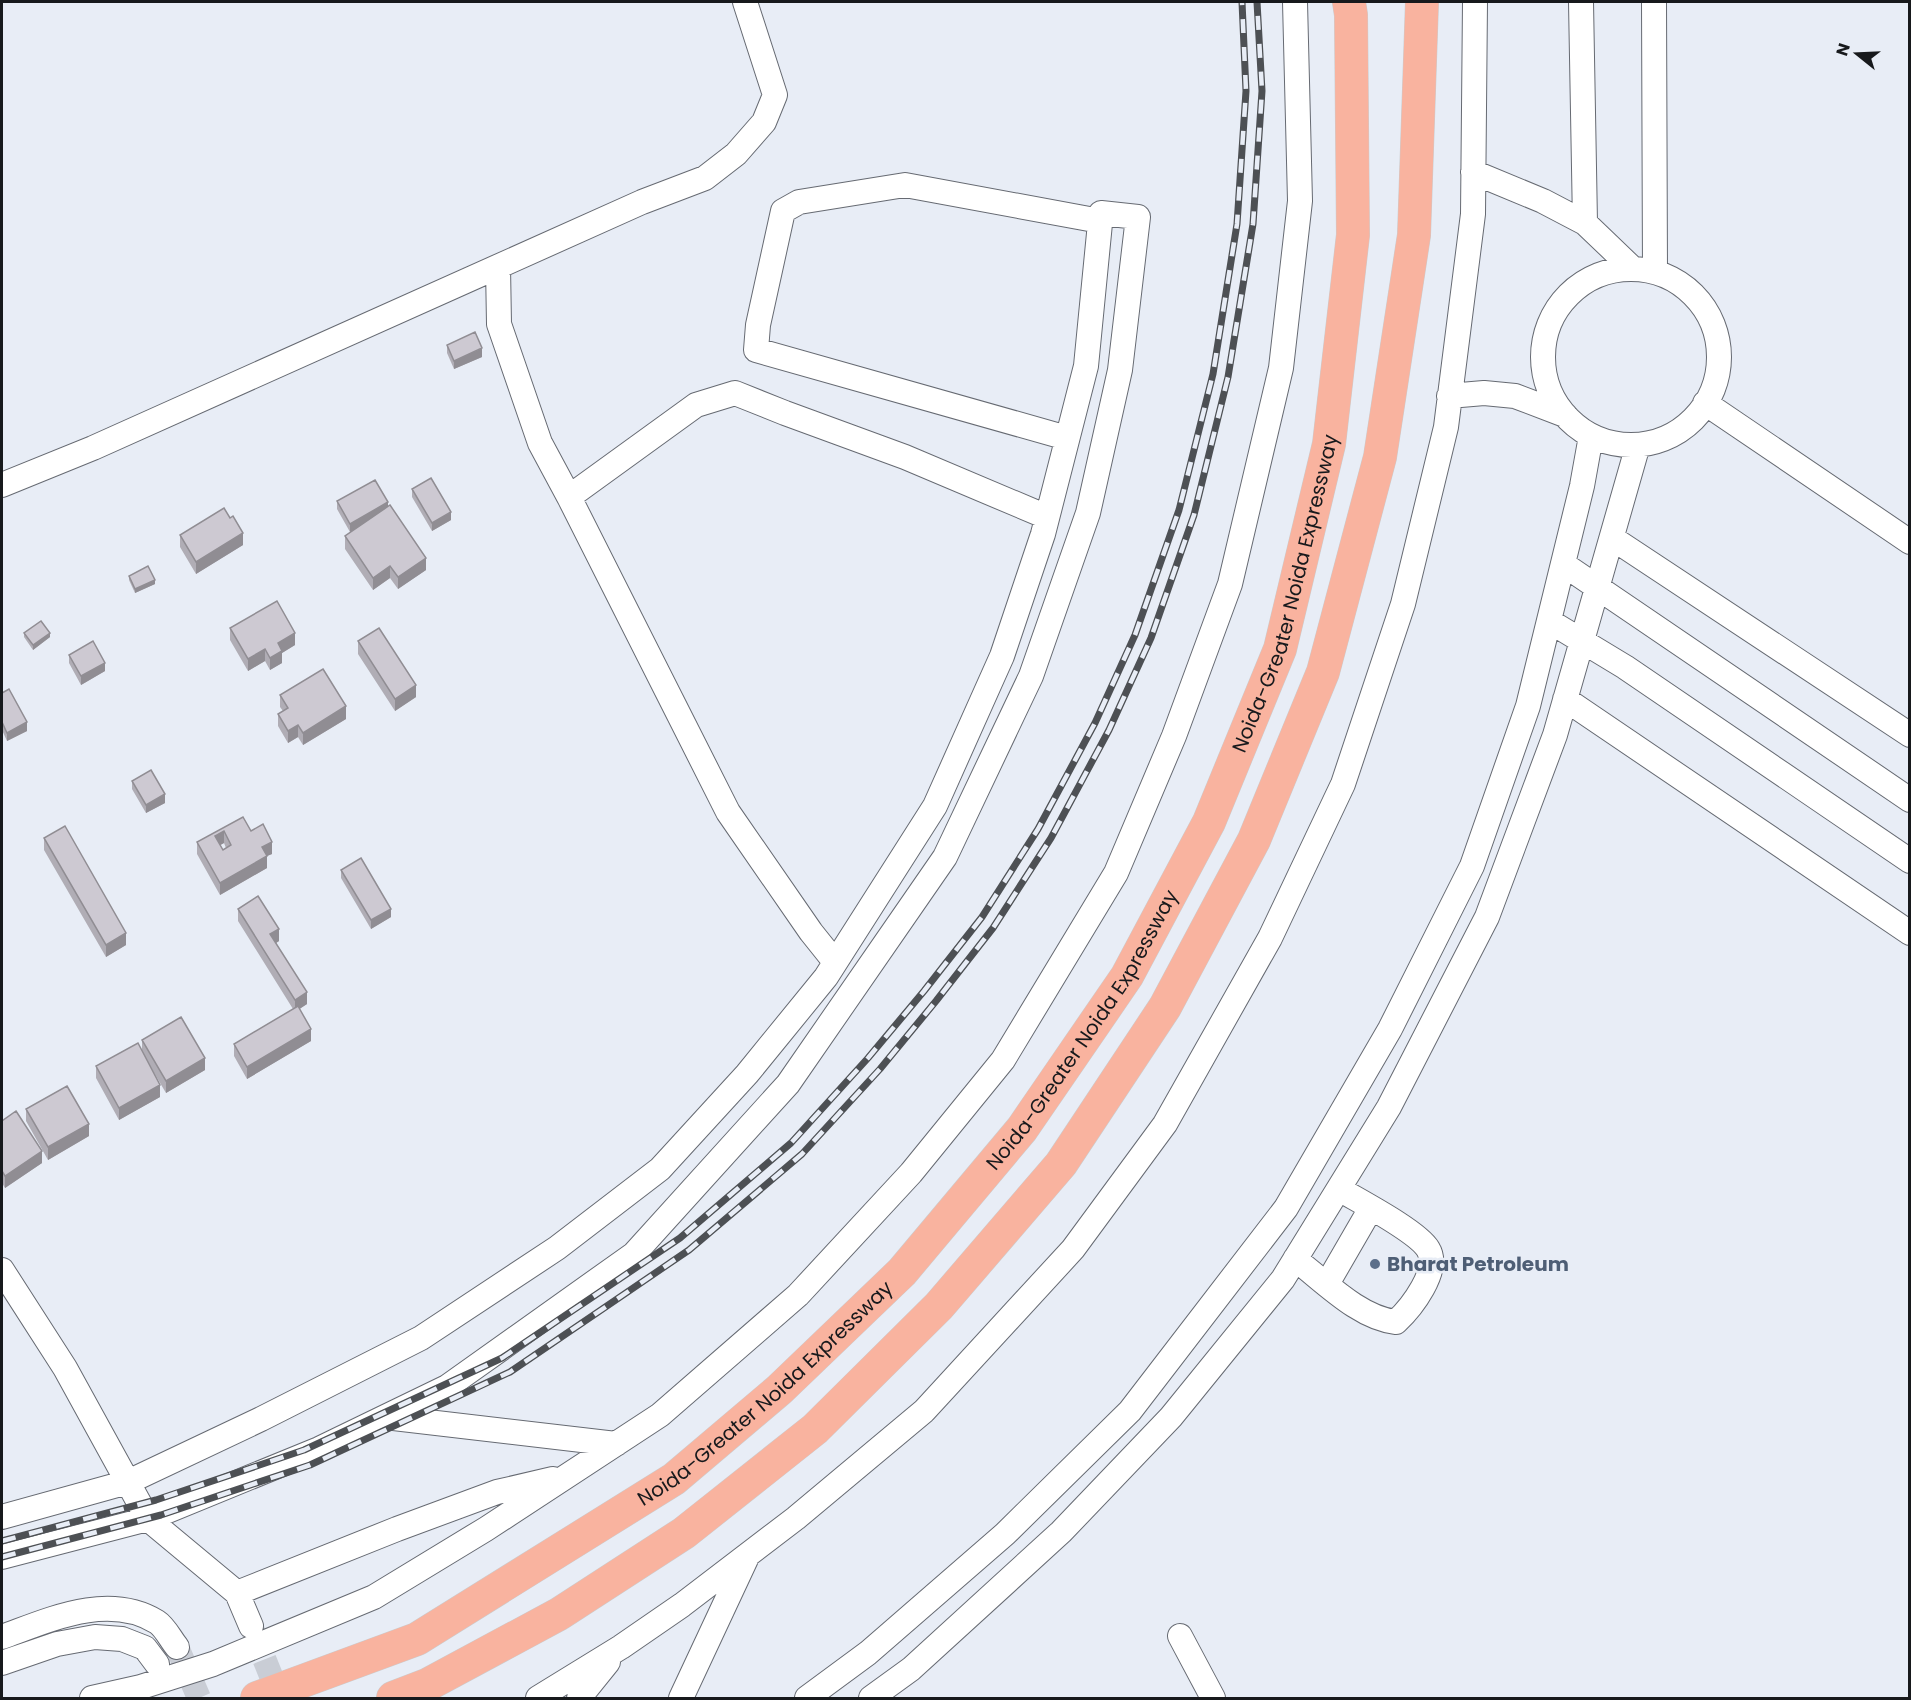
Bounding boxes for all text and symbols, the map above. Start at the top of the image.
north arrow [1827,24,1887,84]
text: N [1830,40,1856,59]
street label: Noida-Greater Noida Expressway [1225,433,1344,757]
street label: Noida-Greater Noida Expressway [979,885,1184,1176]
place label: Bharat Petroleum [1387,1250,1569,1278]
marker: Bharat Petroleum [1368,1257,1382,1271]
street label: Noida-Greater Noida Expressway [632,1274,899,1512]

